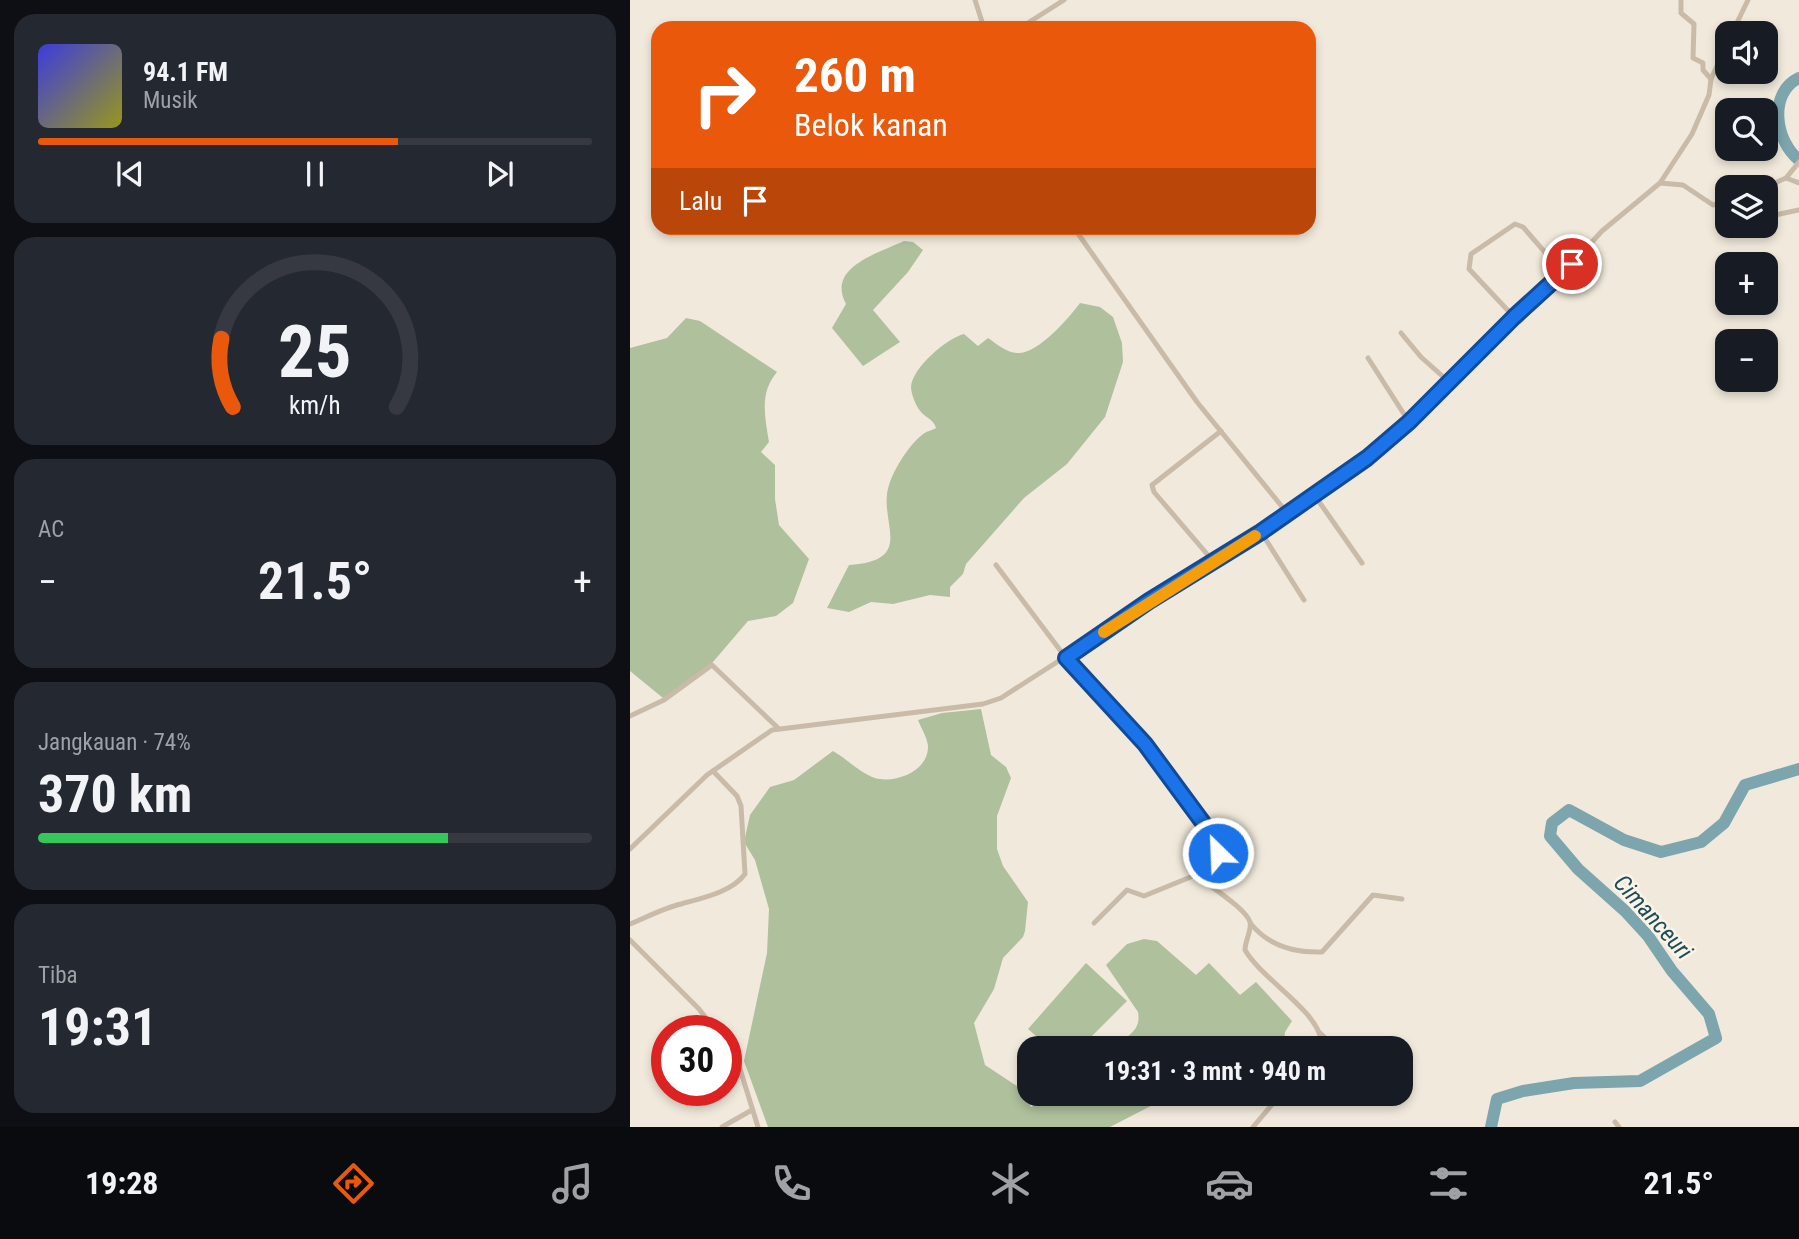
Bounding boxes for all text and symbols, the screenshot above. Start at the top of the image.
map controls [1715,21,1778,392]
button: sound [1715,21,1778,84]
text: 260 m [794,47,916,104]
icon: right [679,49,770,140]
text: 94.1 FM [143,57,228,87]
text: Musik [143,87,198,114]
button: search [1715,98,1778,161]
text: Belok kanan [794,106,948,144]
icon: previous [111,155,149,193]
icon: pause [296,155,334,193]
icon: next [481,155,519,193]
button: layers [1715,175,1778,238]
icon: arrive [736,182,774,220]
text: Lalu [679,186,722,216]
pin [1542,234,1602,294]
icon: arrive [1553,245,1591,283]
button: + [1715,252,1778,315]
text: 25 [278,309,352,395]
button: − [1715,329,1778,392]
text: km/h [289,391,341,420]
text: AC [38,516,64,543]
text: 21.5° [258,551,372,612]
text: − [38,560,57,604]
text: + [573,560,592,604]
text: Jangkauan · 74% [38,729,191,756]
text: 370 km [38,764,192,825]
position arrow [1181,816,1255,890]
water label: Cimanceuri [1608,869,1699,965]
text: Tiba [38,962,78,989]
text: 19:31 [38,997,157,1058]
speed limit sign: 30 [651,1015,742,1106]
text: 19:31 · 3 mnt · 940 m [1104,1056,1326,1086]
icon: directions [329,1159,378,1208]
icon: music [548,1159,597,1208]
icon: phone [767,1159,816,1208]
icon: climate [986,1159,1035,1208]
icon: car [1205,1159,1254,1208]
icon: filters [1424,1159,1473,1208]
text: 19:28 [85,1164,159,1202]
text: 21.5° [1644,1164,1714,1202]

